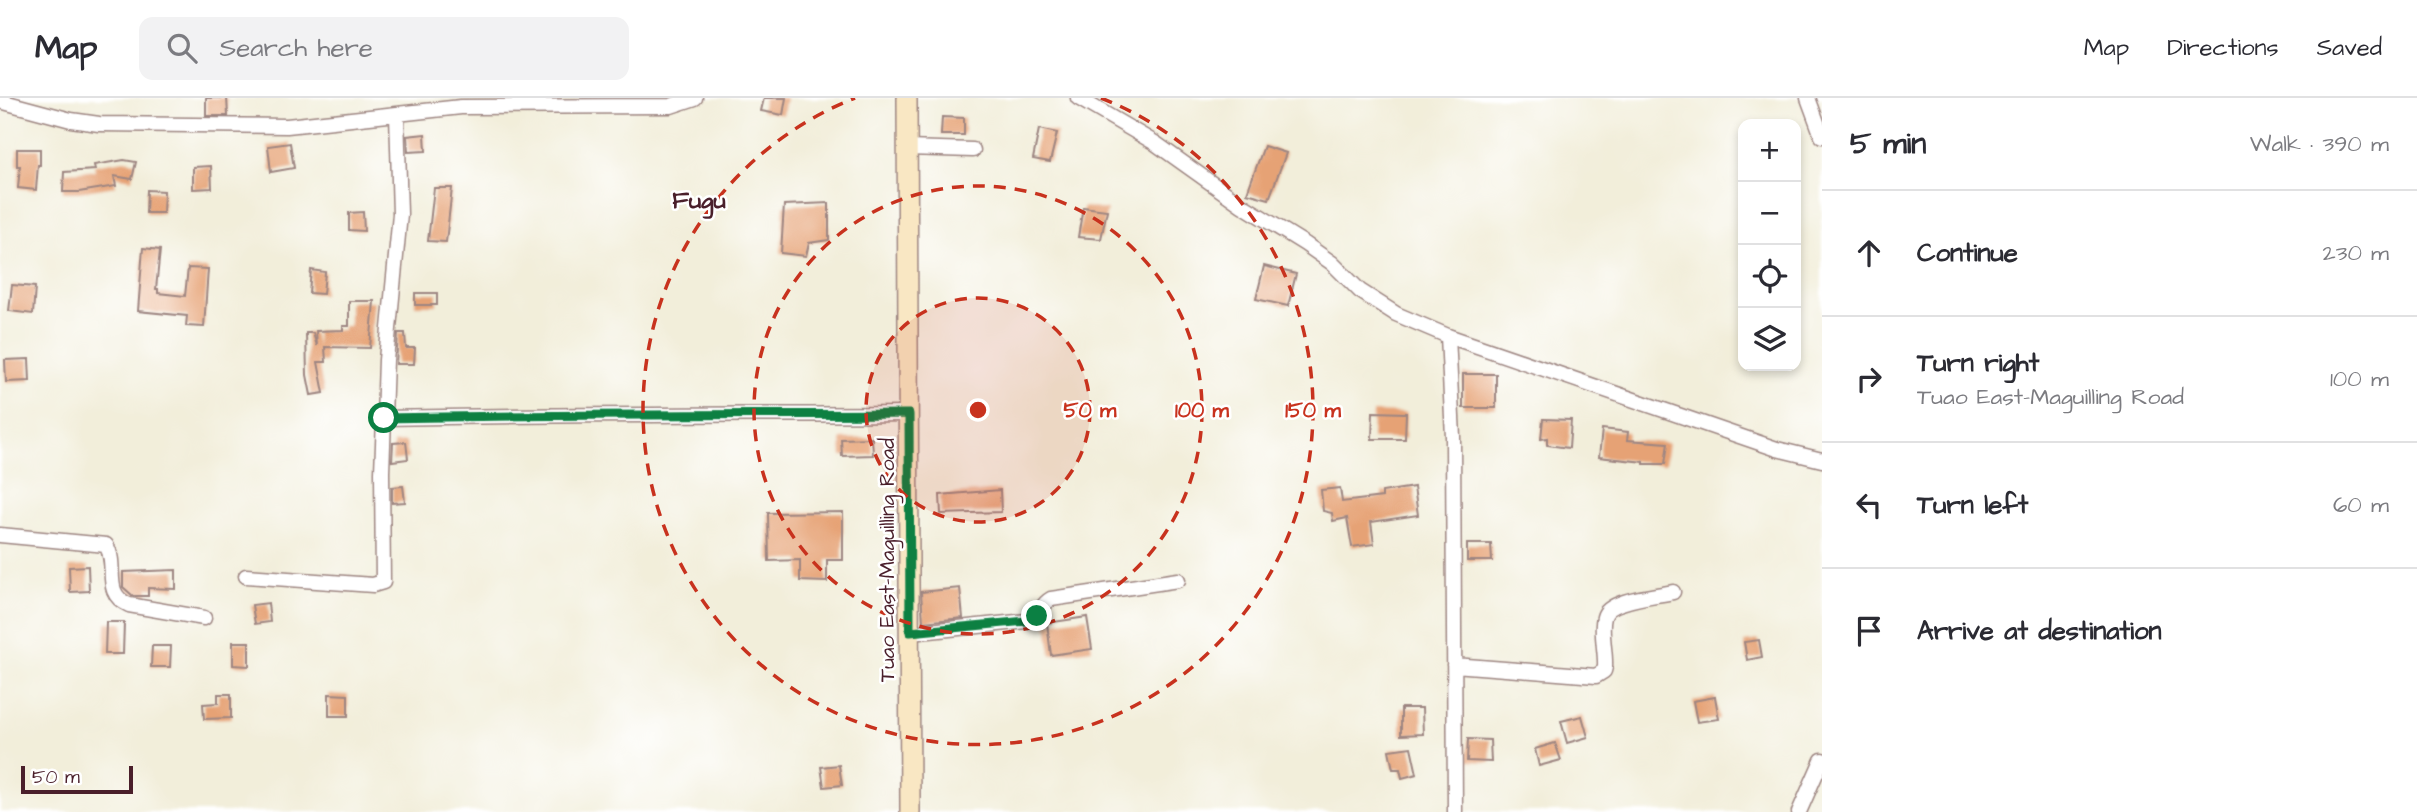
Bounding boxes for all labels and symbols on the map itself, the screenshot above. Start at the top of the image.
district label: Fugu [672,184,726,219]
text: 50 m [1064,396,1117,425]
text: 100 m [1175,396,1230,425]
text: 150 m [1285,396,1341,425]
centre of rings [966,398,990,422]
route start [368,402,399,433]
street label: Tuao East-Maguilling Road [873,438,904,682]
route end [1021,600,1052,631]
scale bar [21,763,133,795]

